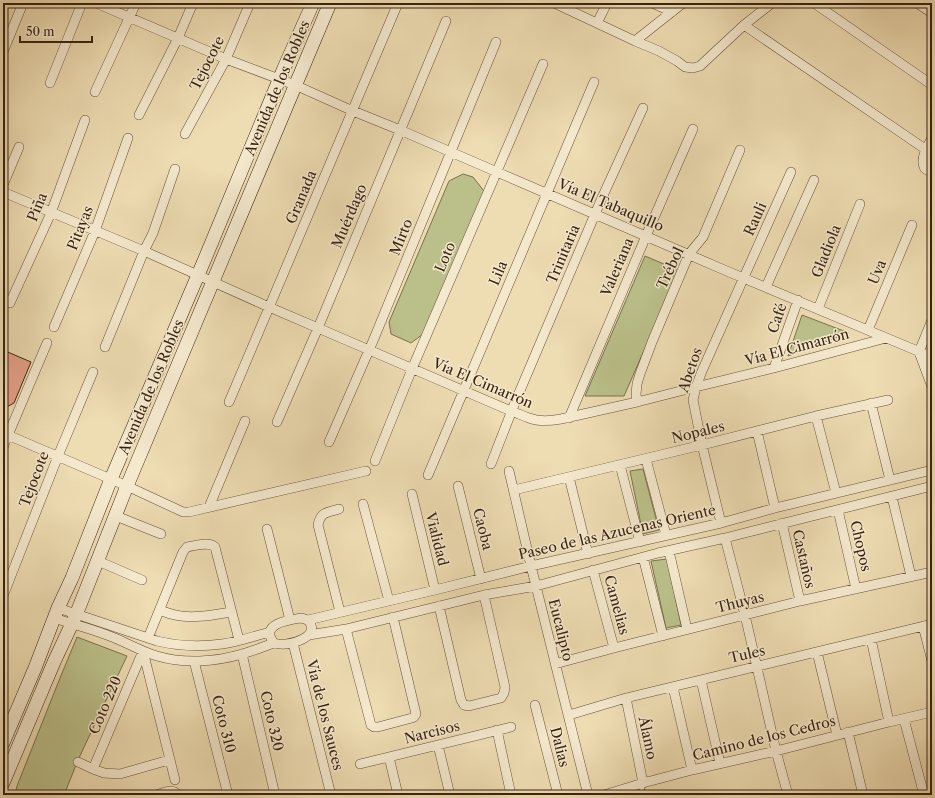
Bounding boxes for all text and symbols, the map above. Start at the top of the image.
scale bar [20,18,92,44]
street label: Avenida de los Robles [240,18,314,159]
text: 50 m [26,24,55,39]
street label: Tejocote [186,33,228,93]
street label: Granada [282,167,321,227]
street label: Vía El Tabaquillo [555,174,667,235]
street label: Muérdago [327,181,371,251]
street label: Piña [23,189,51,224]
street label: Rauli [740,200,770,238]
street label: Pitayas [63,203,97,253]
street label: Mirto [386,216,416,258]
street label: Trinitaria [542,221,584,286]
street label: Gladiola [807,221,845,280]
street label: Valeriana [596,234,638,300]
street label: Loto [431,239,459,275]
street label: Trébol [652,244,688,292]
street label: Uva [864,256,890,287]
street label: Lila [485,257,511,288]
street label: Café [763,300,791,336]
street label: Avenida de los Robles [114,317,188,458]
street label: Vía El Cimarrón [742,324,851,370]
street label: Abetos [674,345,706,396]
street label: Vía El Cimarrón [429,353,536,412]
street label: Nopales [670,417,726,447]
street label: Tejocote [15,448,53,509]
street label: Paseo de las Azucenas Oriente [516,500,718,564]
street label: Caoba [469,506,497,552]
street label: Vialidad [421,509,452,568]
street label: Chopos [846,519,876,573]
street label: Castaños [789,528,819,590]
street label: Camelias [600,573,634,637]
street label: Thuyas [714,587,766,617]
street label: Eucalipto [545,597,577,663]
street label: Tules [727,641,767,667]
street label: Vía de los Sauces [302,657,347,772]
street label: Coto 220 [85,673,125,737]
street label: Coto 320 [256,689,288,753]
street label: Coto 310 [208,693,240,755]
street label: Camino de los Cedros [691,712,837,764]
street label: Álamo [634,714,661,761]
street label: Narcisos [402,716,462,748]
street label: Dalias [546,725,574,769]

